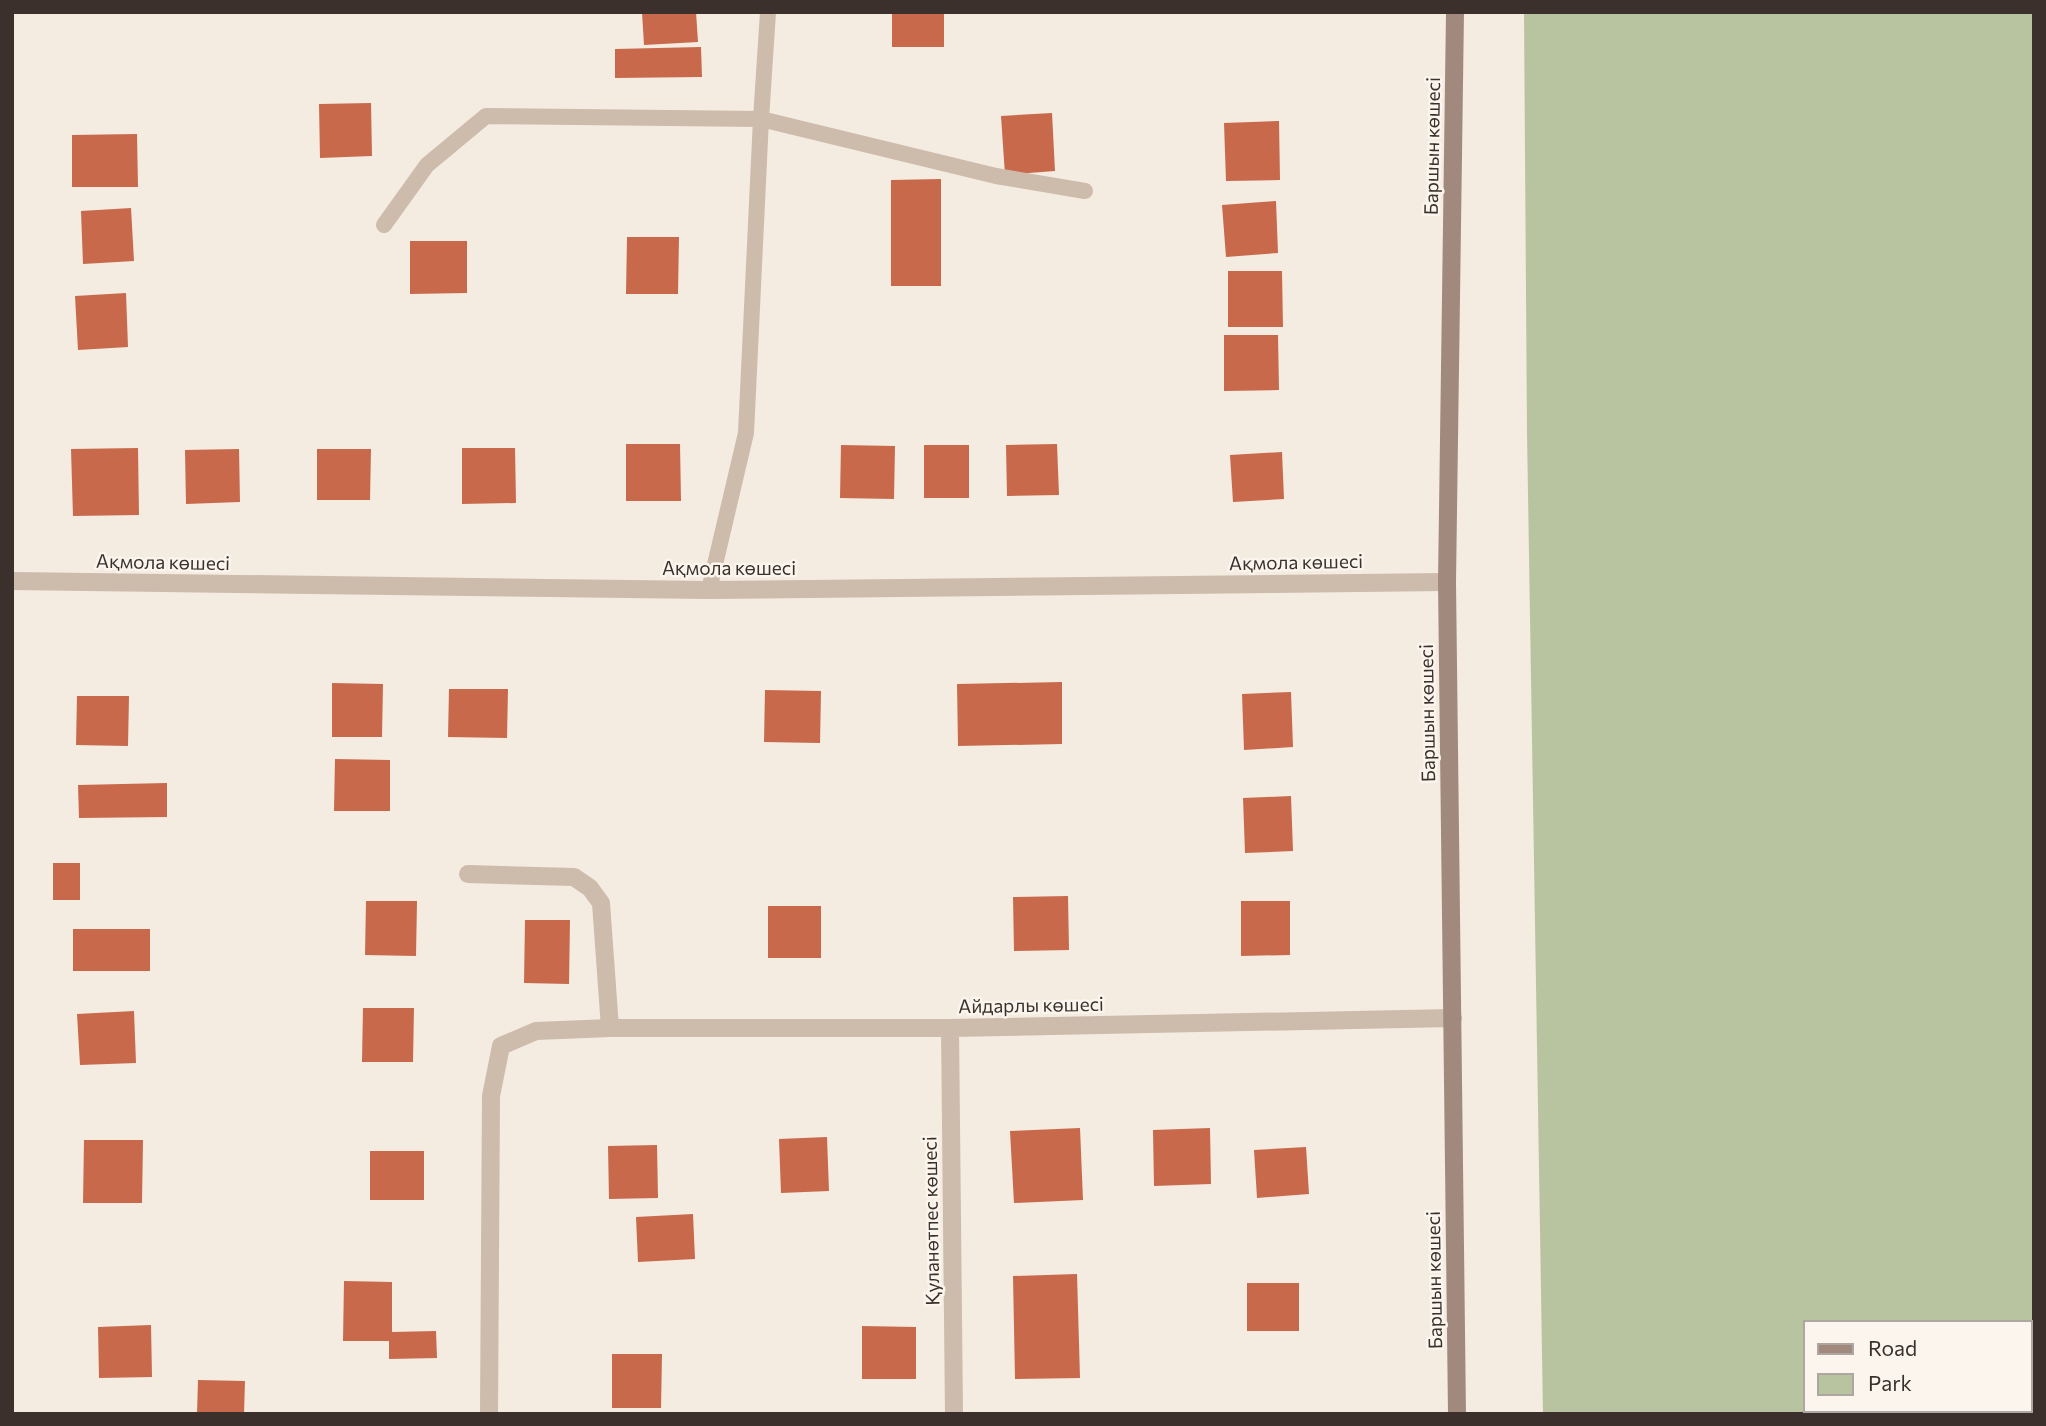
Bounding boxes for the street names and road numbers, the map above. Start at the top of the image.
street label: Баршын көшесі [1419,77,1444,215]
street label: Ақмола көшесі [96,549,230,574]
street label: Ақмола көшесі [1229,549,1363,574]
street label: Ақмола көшесі [662,556,796,579]
street label: Баршын көшесі [1414,644,1439,782]
street label: Айдарлы көшесі [958,992,1104,1017]
street label: Қуланөтпес көшесі [918,1136,943,1306]
street label: Баршын көшесі [1421,1211,1446,1349]

